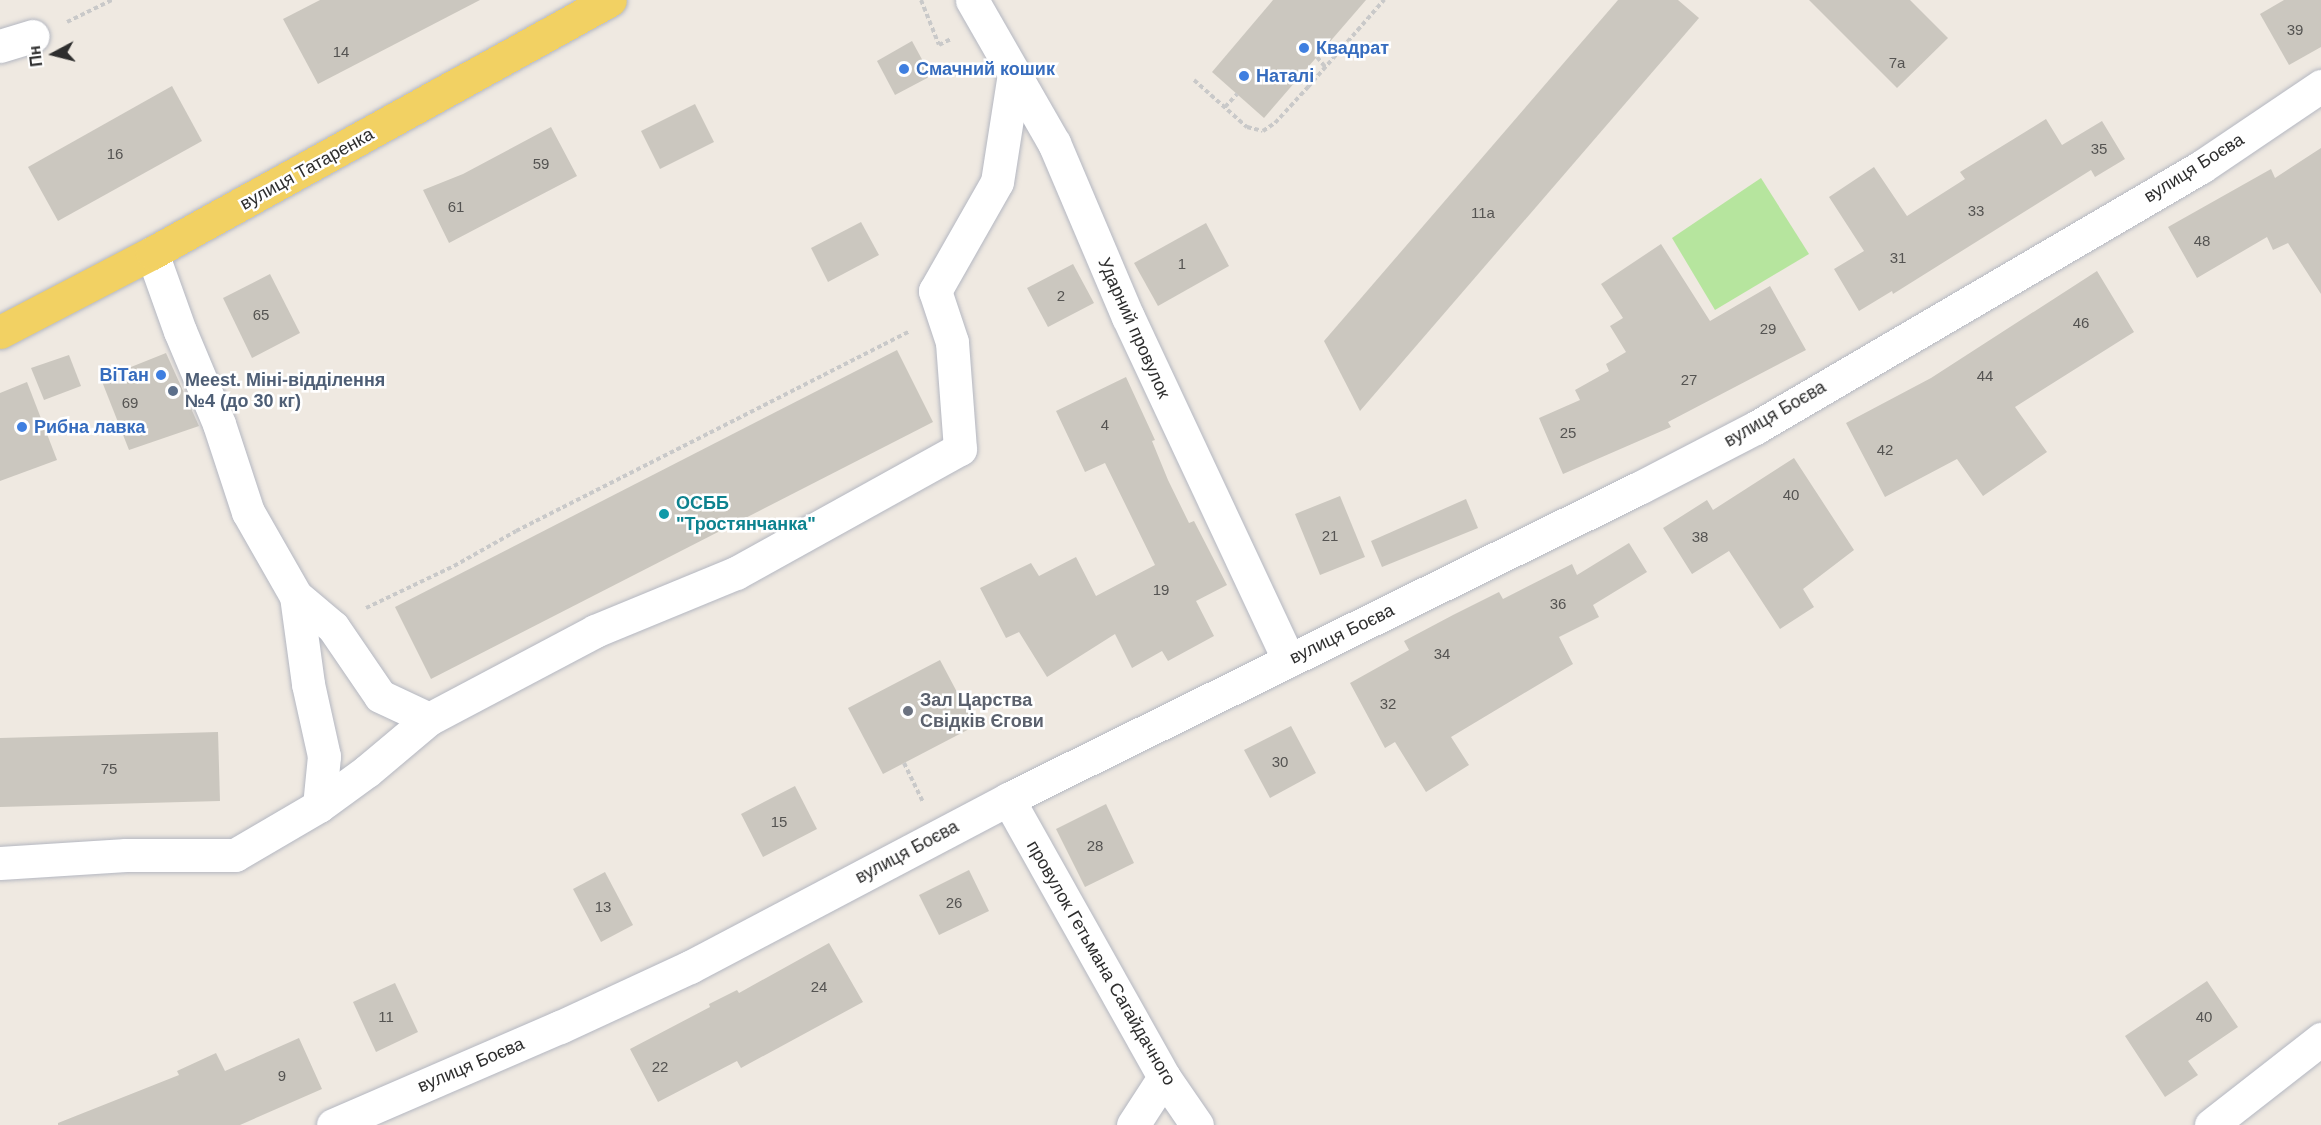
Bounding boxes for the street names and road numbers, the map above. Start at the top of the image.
street label: вулиця Татаренка [236,123,378,215]
street label: вулиця Боєва [2140,129,2248,207]
street label: Ударний провулок [1093,254,1175,402]
street label: вулиця Боєва [1720,376,1830,452]
street label: вулиця Боєва [1286,599,1398,669]
street label: вулиця Боєва [852,816,962,888]
street label: провулок Гетьмана Сагайдачного [1022,837,1180,1089]
street label: вулиця Боєва [414,1033,528,1097]

